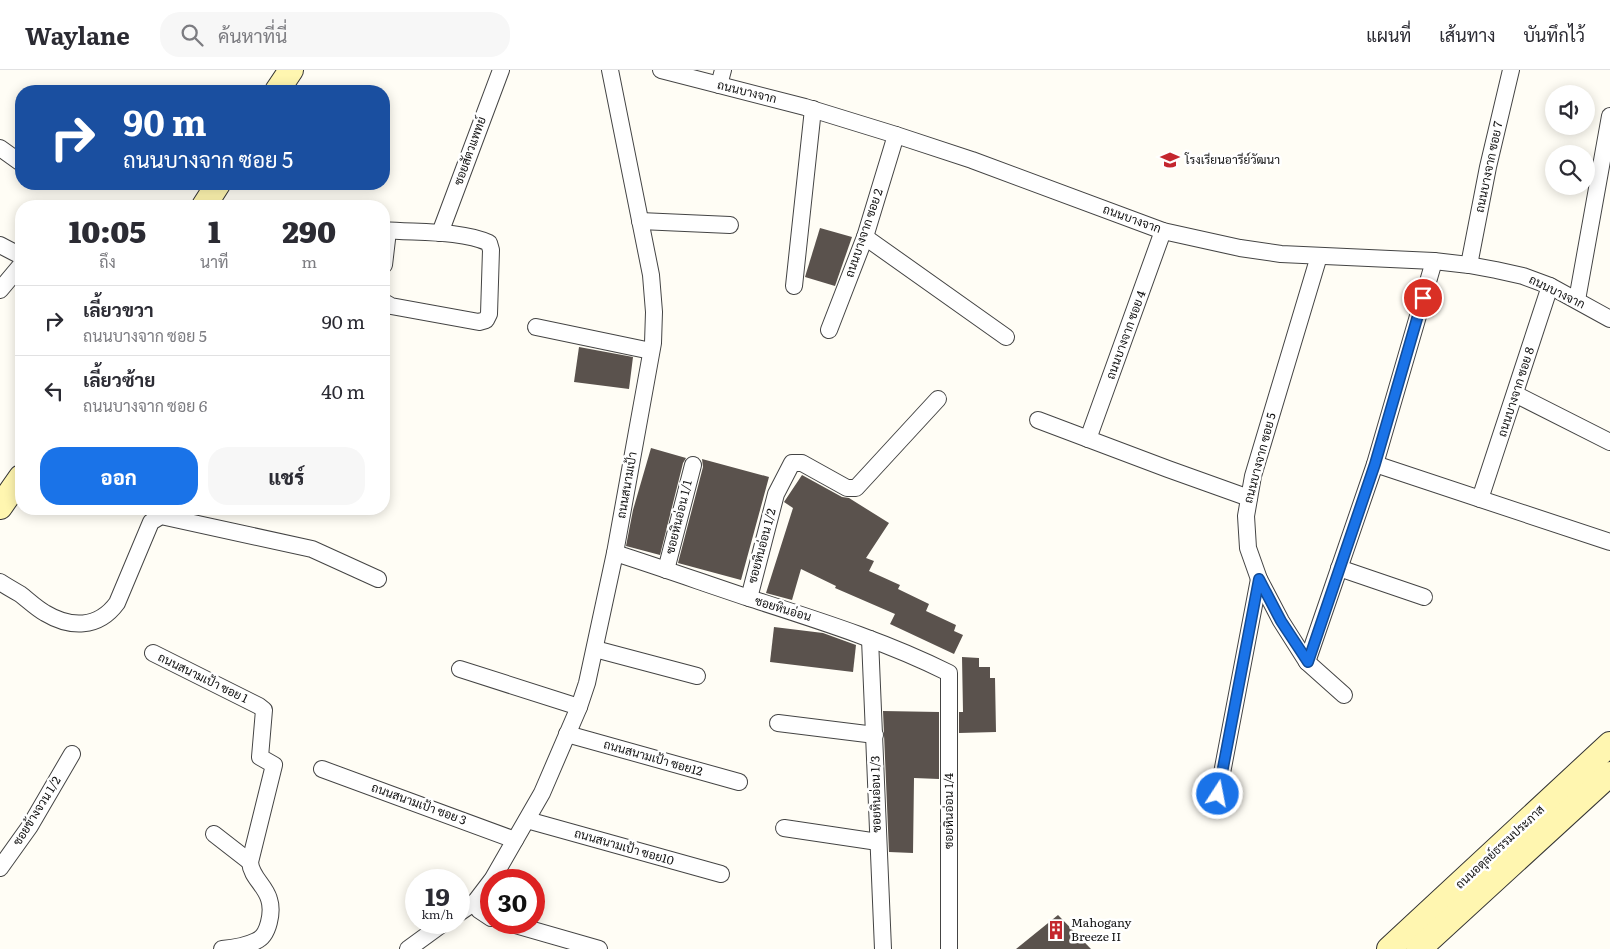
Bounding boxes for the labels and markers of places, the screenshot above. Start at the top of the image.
school or university icon: โรงเรียนอารีย์วัฒนา [1159,149,1181,171]
place label: โรงเรียนอารีย์วัฒนา [1184,150,1280,168]
pin [1402,277,1444,319]
place label: Mahogany Breeze II [1071,913,1131,945]
building icon: Mahogany Breeze II [1045,919,1067,941]

